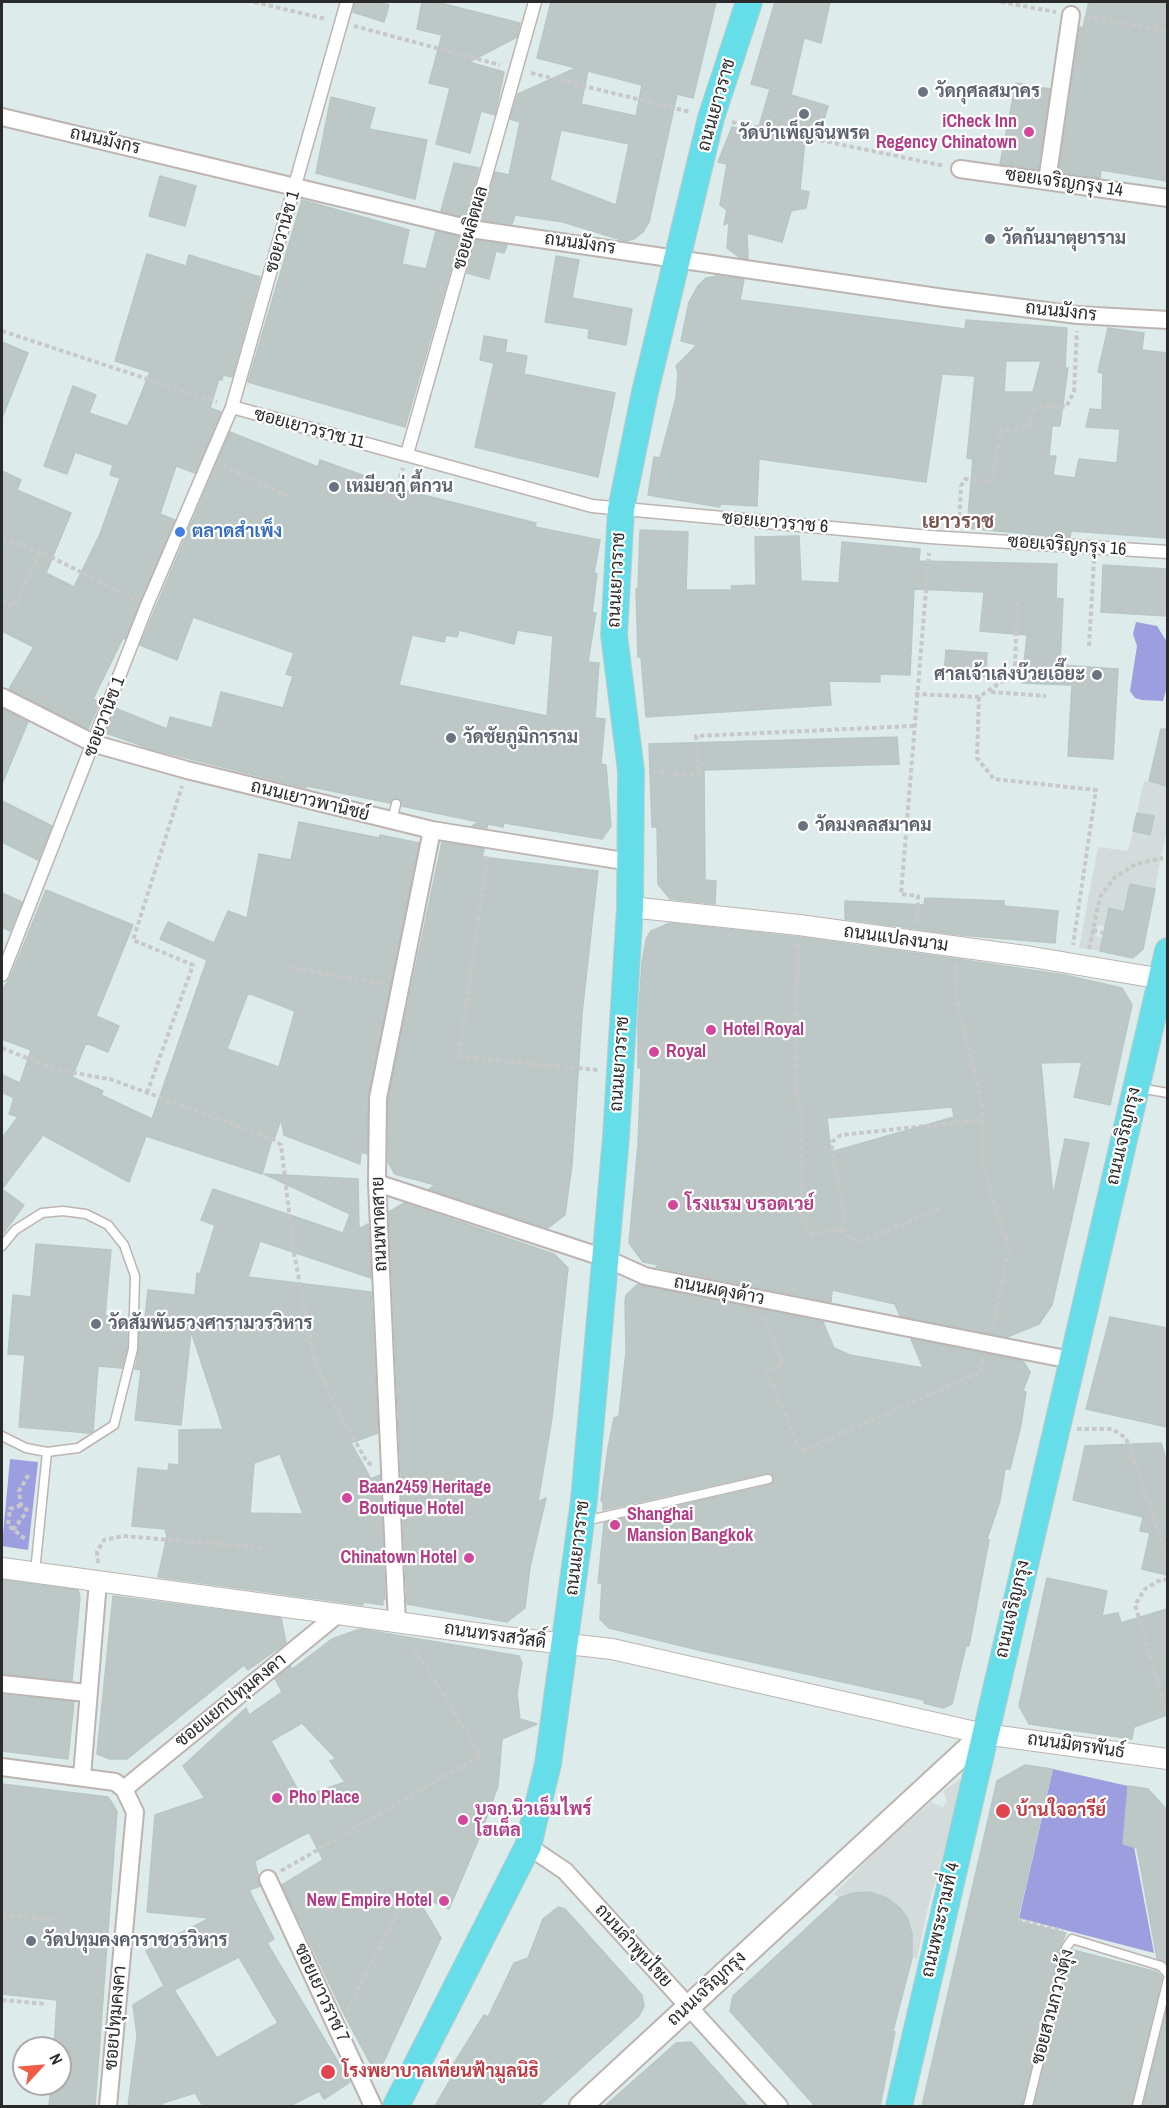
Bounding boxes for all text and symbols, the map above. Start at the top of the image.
street label: ถนนเยาวราช [693,56,741,154]
place label: วัดกุศลสมาคร [935,81,1040,103]
marker: วัดกุศลสมาคร [916,85,930,99]
marker: วัดบำเพ็ญจีนพรต [797,107,811,121]
place label: iCheck Inn Regency Chinatown [876,111,1017,154]
street label: ถนนมังกร [68,122,142,160]
place label: วัดบำเพ็ญจีนพรต [738,123,870,145]
marker: iCheck Inn Regency Chinatown [1022,125,1036,139]
street label: ซอยเจริญกรุง 14 [1004,164,1124,202]
street label: ซอยผลิตผล [449,184,493,272]
street label: ซอยวานิช 1 [261,188,305,276]
street label: ถนนมังกร [543,228,617,260]
place label: วัดกันมาตุยาราม [1002,228,1126,250]
marker: วัดกันมาตุยาราม [983,232,997,246]
street label: ถนนมังกร [1024,298,1098,326]
street label: ซอยเยาวราช 11 [251,404,367,454]
place label: เหมียวกู่ ตี้กวน [346,476,453,498]
marker: เหมียวกู่ ตี้กวน [327,480,341,494]
street label: ซอยเยาวราช 6 [721,508,829,538]
district label: เยาวราช [922,511,994,535]
place label: ตลาดสำเพ็ง [192,521,282,543]
marker: ตลาดสำเพ็ง [173,525,187,539]
street label: ซอยเจริญกรุง 16 [1007,531,1127,561]
street label: ถนนเยาวราช [604,532,630,628]
place label: ศาลเจ้าเล่งบ๊วยเอี๊ยะ [934,664,1085,686]
marker: ศาลเจ้าเล่งบ๊วยเอี๊ยะ [1090,668,1104,682]
street label: ซอยวานิช 1 [80,674,130,760]
place label: วัดชัยภูมิการาม [463,727,578,749]
marker: วัดชัยภูมิการาม [444,731,458,745]
street label: ถนนเยาวพานิชย์ [248,776,372,826]
place label: วัดมงคลสมาคม [815,815,932,837]
marker: วัดมงคลสมาคม [796,819,810,833]
street label: ถนนแปลงนาม [842,921,950,957]
street label: ถนนเยาวราช [606,1016,634,1112]
place label: Hotel Royal [723,1019,804,1041]
marker: Hotel Royal [704,1023,718,1037]
place label: Royal [666,1041,706,1063]
marker: Royal [647,1045,661,1059]
street label: ถนนเจริญกรุง [1102,1085,1146,1187]
street label: ถนนพาดสาย [368,1176,392,1272]
place label: โรงแรม บรอดเวย์ [685,1194,814,1216]
marker: โรงแรม บรอดเวย์ [666,1198,680,1212]
street label: ถนนผดุงด้าว [672,1272,766,1310]
place label: วัดสัมพันธวงศารามวรวิหาร [108,1313,313,1335]
marker: วัดสัมพันธวงศารามวรวิหาร [89,1317,103,1331]
place label: Baan2459 Heritage Boutique Hotel [359,1477,491,1520]
marker: Baan2459 Heritage Boutique Hotel [340,1491,354,1505]
street label: ถนนเยาวราช [561,1499,595,1597]
place label: Shanghai Mansion Bangkok [627,1504,753,1546]
marker: Shanghai Mansion Bangkok [608,1518,622,1532]
place label: Chinatown Hotel [341,1547,457,1569]
marker: Chinatown Hotel [462,1551,476,1565]
street label: ถนนเจริญกรุง [991,1558,1035,1660]
street label: ถนนทรงสวัสดิ์ [443,1618,547,1654]
street label: ซอยแยกปทุมคงคา [171,1650,291,1752]
street label: ถนนมิตรพันธ์ [1026,1728,1126,1764]
place label: Pho Place [289,1787,360,1809]
marker: Pho Place [270,1791,284,1805]
place label: บจก.นิวเอ็มไพร์ โฮเต็ล [475,1799,592,1842]
place label: บ้านใจอารีย์ [1016,1800,1106,1822]
marker: บ้านใจอารีย์ [994,1802,1012,1820]
marker: บจก.นิวเอ็มไพร์ โฮเต็ล [456,1813,470,1827]
street label: ถนนพระรามที่ 4 [917,1860,965,1980]
place label: New Empire Hotel [307,1890,432,1912]
marker: New Empire Hotel [437,1894,451,1908]
street label: ถนนลำพูนไชย [590,1900,676,1992]
place label: วัดปทุมคงคาราชวรวิหาร [43,1930,227,1952]
marker: วัดปทุมคงคาราชวรวิหาร [24,1934,38,1948]
street label: ซอยเยาวราช 7 [289,1940,353,2046]
street label: ถนนเจริญกรุง [663,1947,751,2031]
street label: ซอยสวนกวางตุ้ง [1027,1947,1079,2067]
street label: ซอยปทุมคงคา [101,1965,131,2071]
north arrow [12,2036,72,2096]
text: N [44,2050,68,2068]
place label: โรงพยาบาลเทียนฟ้ามูลนิธิ [342,2061,539,2083]
marker: โรงพยาบาลเทียนฟ้ามูลนิธิ [319,2063,337,2081]

